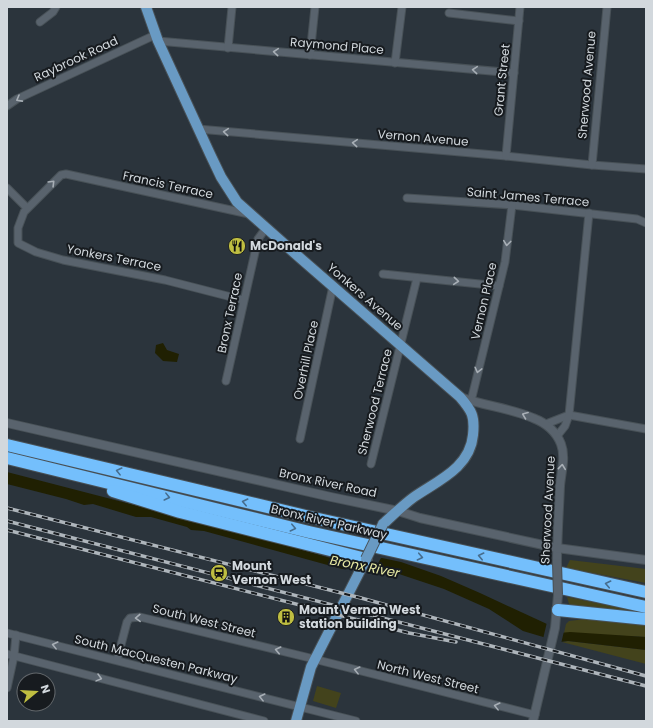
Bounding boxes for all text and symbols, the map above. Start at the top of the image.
street label: Sherwood Avenue [573,30,600,140]
street label: Raybrook Road [31,32,120,85]
street label: Raymond Place [290,33,385,58]
street label: Grant Street [489,43,514,117]
one-way arrow [273,47,279,56]
one-way arrow [472,65,478,74]
one-way arrow [15,94,23,101]
street label: Vernon Avenue [377,125,469,150]
one-way arrow [223,127,229,136]
one-way arrow [352,138,358,147]
street label: Francis Terrace [121,167,215,202]
one-way arrow [47,180,55,188]
street label: Saint James Terrace [466,183,590,210]
restaurant icon: McDonald's [227,236,247,256]
place label: McDonald's [250,237,322,254]
street label: Yonkers Terrace [66,240,163,275]
one-way arrow [503,240,512,246]
street label: Yonkers Avenue [324,259,407,334]
street label: Vernon Place [466,260,501,341]
street label: Bronx Terrace [213,271,246,355]
one-way arrow [453,277,459,286]
street label: Overhill Place [289,319,322,401]
street label: Sherwood Terrace [353,347,396,457]
one-way arrow [475,367,483,373]
one-way arrow [522,411,529,419]
street label: Sherwood Avenue [536,455,559,564]
street label: Bronx River Road [278,464,379,501]
one-way arrow [558,464,567,470]
one-way arrow [115,468,122,476]
one-way arrow [164,493,170,501]
one-way arrow [242,498,248,506]
street label: Bronx River Parkway [269,500,389,543]
one-way arrow [289,523,296,532]
water label: Bronx River [328,550,403,583]
one-way arrow [417,552,423,560]
one-way arrow [478,552,484,560]
place label: Mount Vernon West [232,557,311,588]
station icon: Mount Vernon West [209,563,229,583]
one-way arrow [605,580,611,588]
street label: South West Street [151,599,257,642]
place label: Mount Vernon West station building [299,601,421,632]
building icon: Mount Vernon West station building [276,607,296,627]
one-way arrow [135,614,141,622]
street label: South MacQuesten Parkway [73,630,240,687]
one-way arrow [51,641,58,649]
one-way arrow [274,647,281,655]
street label: North West Street [376,656,481,697]
one-way arrow [354,666,361,675]
north arrow [16,672,56,712]
one-way arrow [95,673,102,682]
text: N [37,682,54,695]
one-way arrow [259,693,265,701]
one-way arrow [494,702,501,711]

